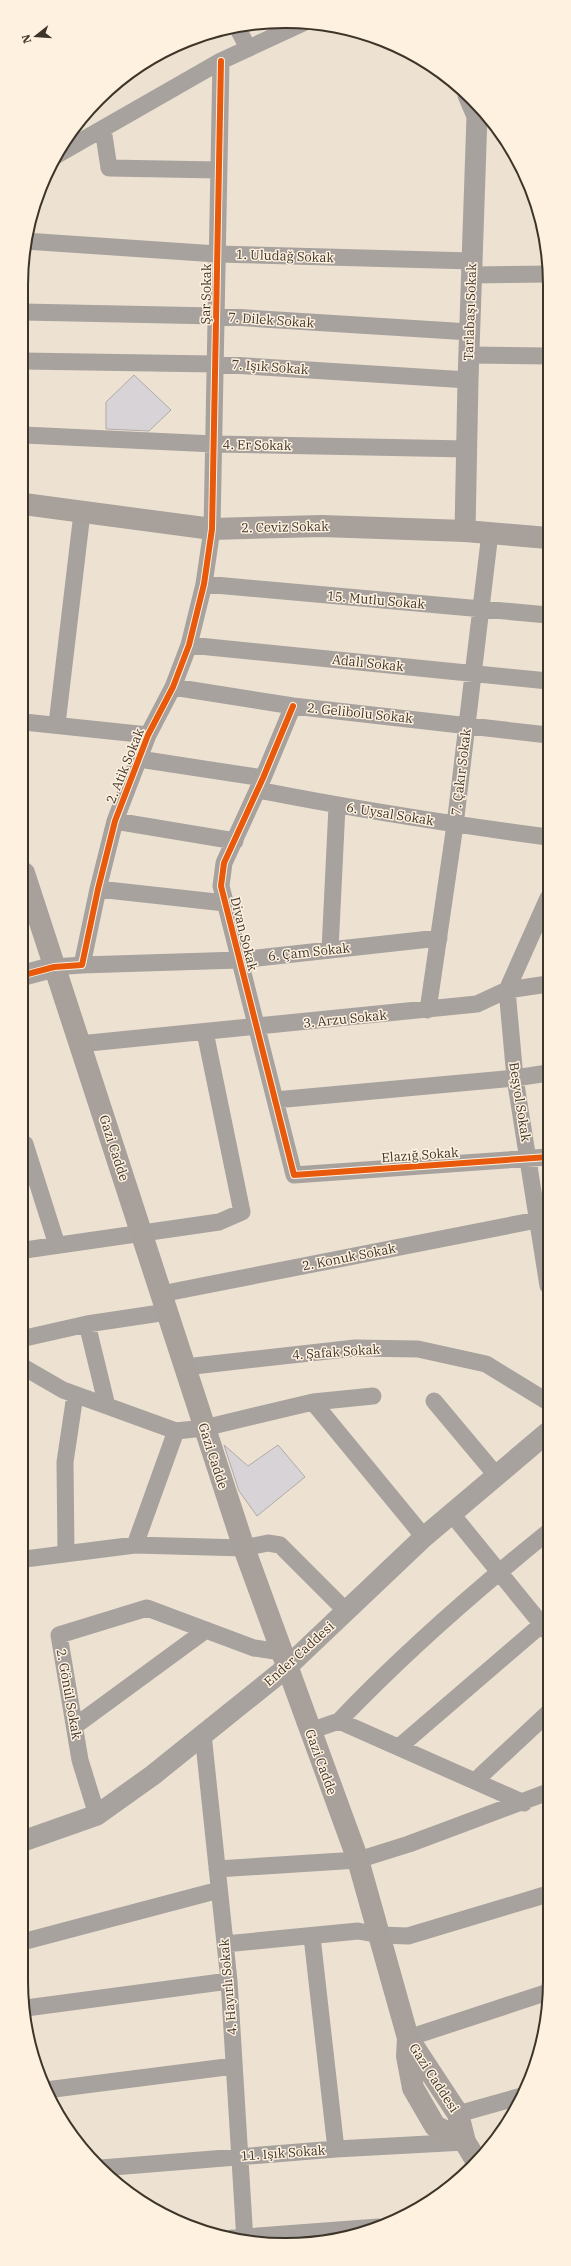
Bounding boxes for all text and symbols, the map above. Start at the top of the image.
north arrow [16,16,56,56]
text: N [18,32,34,45]
street label: 1. Uludağ Sokak [236,246,335,266]
street label: Şar Sokak [197,263,215,325]
street label: Tarlabaşı Sokak [460,263,480,361]
street label: 7. Dilek Sokak [227,309,315,332]
street label: 7. Işık Sokak [231,356,309,378]
street label: 4. Er Sokak [223,436,292,454]
street label: 2. Ceviz Sokak [241,518,329,536]
street label: 15. Mutlu Sokak [326,587,426,613]
street label: Adalı Sokak [331,651,405,675]
street label: 2. Gelibolu Sokak [306,699,414,727]
street label: 2. Atik Sokak [102,726,148,806]
street label: 7. Çakır Sokak [447,727,475,816]
street label: 6. Uysal Sokak [345,799,435,829]
street label: Divan Sokak [227,895,262,973]
street label: 6. Çam Sokak [267,939,351,965]
street label: 3. Arzu Sokak [302,1006,388,1032]
street label: Beşyol Sokak [505,1061,535,1143]
street label: Gazi Cadde [95,1113,133,1183]
street label: Elazığ Sokak [381,1144,460,1166]
street label: 2. Konuk Sokak [301,1240,398,1274]
street label: 4. Şafak Sokak [291,1340,381,1364]
street label: Gazi Cadde [194,1421,232,1491]
street label: Ender Caddesi [260,1618,338,1690]
street label: 2. Gönül Sokak [53,1647,85,1741]
street label: Gazi Cadde [301,1727,341,1797]
street label: 4. Hayırlı Sokak [215,1938,241,2036]
street label: Gazi Caddesi [405,2040,463,2116]
street label: 11. Işık Sokak [240,2142,326,2164]

